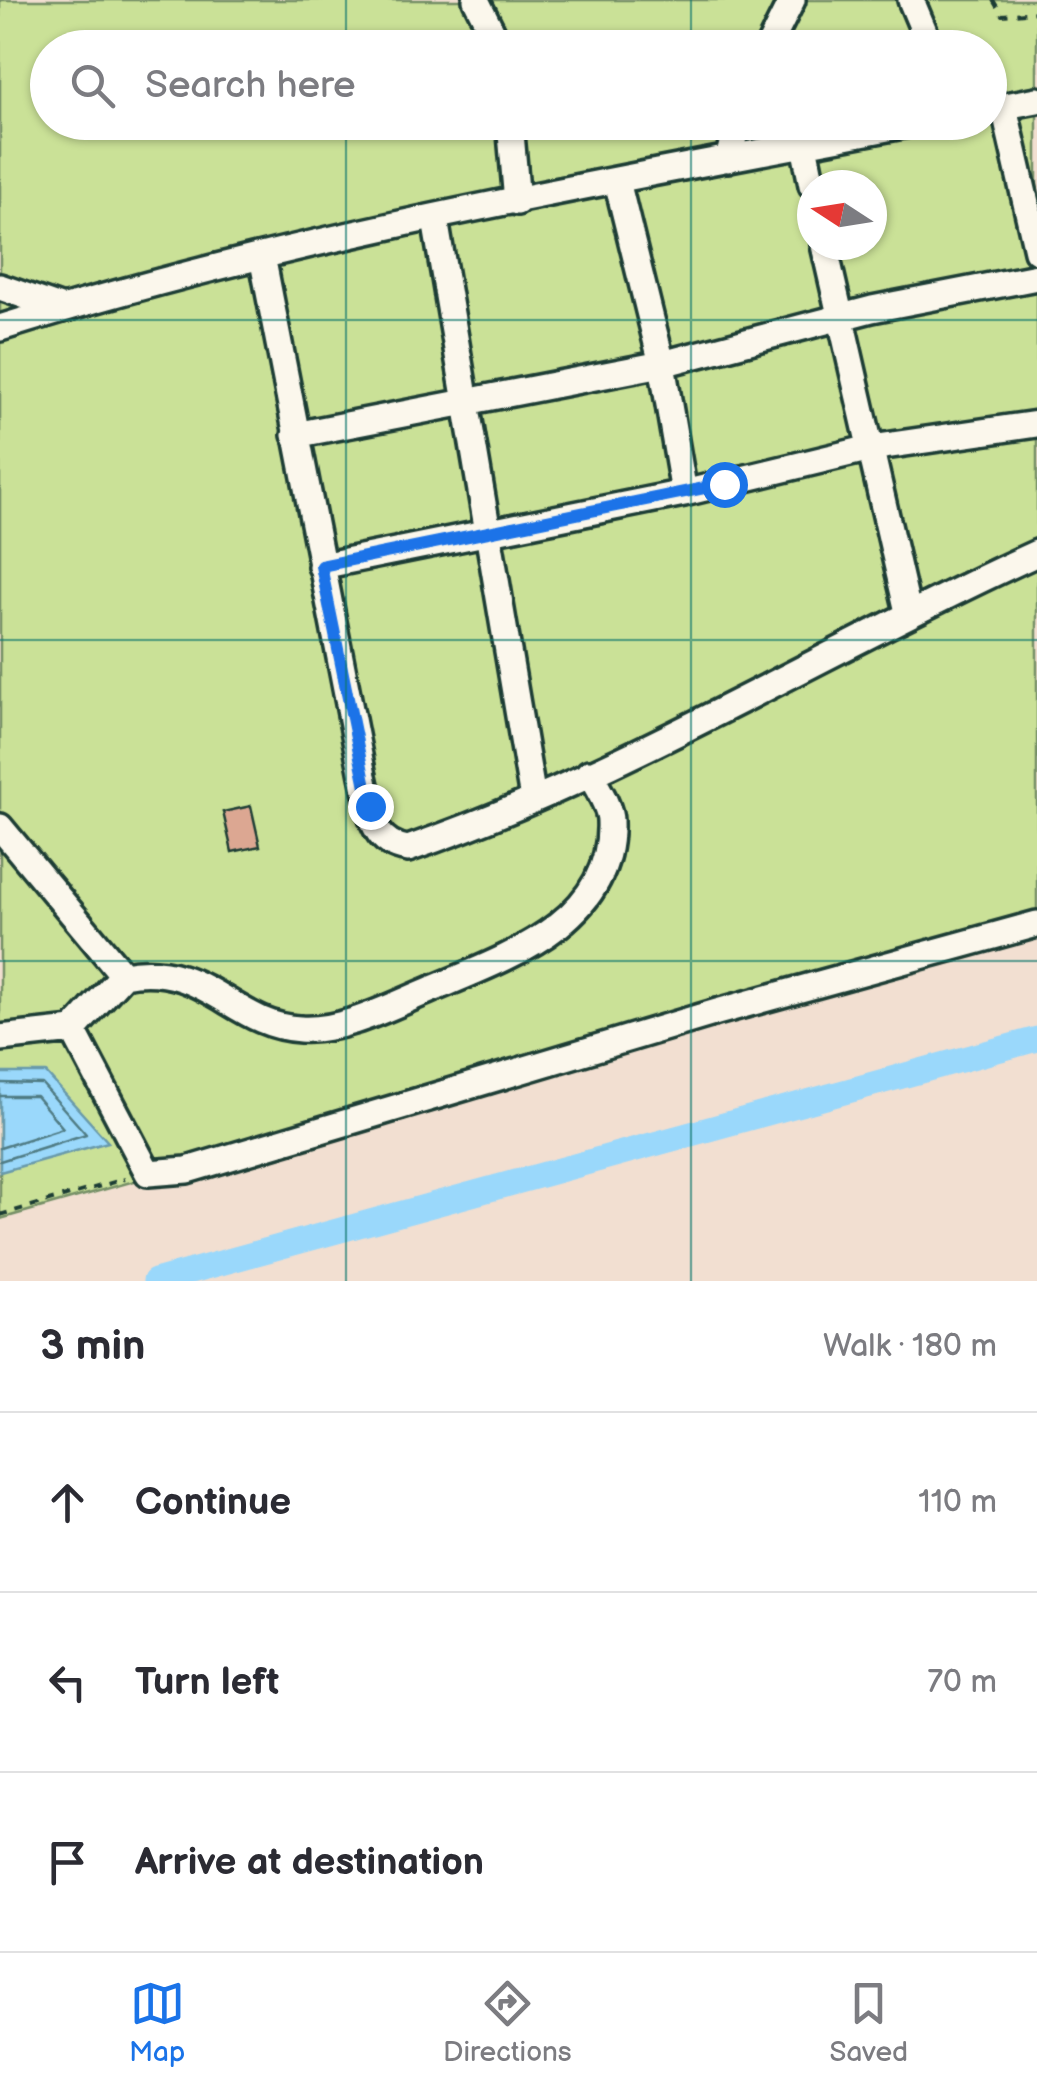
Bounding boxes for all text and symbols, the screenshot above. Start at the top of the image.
search box [30,30,1007,140]
icon: search [65,58,120,113]
text: Search here [145,63,356,108]
north arrow [797,170,887,260]
route start [702,462,748,508]
route end [348,784,394,830]
text: 3 min [40,1321,145,1372]
text: Walk · 180 m [823,1327,997,1366]
icon: ahead [40,1475,95,1530]
text: Continue [135,1480,291,1525]
text: 110 m [918,1483,997,1522]
icon: left [40,1655,95,1710]
text: Turn left [135,1660,279,1705]
text: 70 m [927,1663,997,1702]
icon: arrive [40,1835,95,1890]
text: Arrive at destination [135,1840,484,1885]
tab: Map [129,1976,185,2069]
tab: Directions [443,1976,572,2069]
tab: Saved [830,1976,908,2069]

